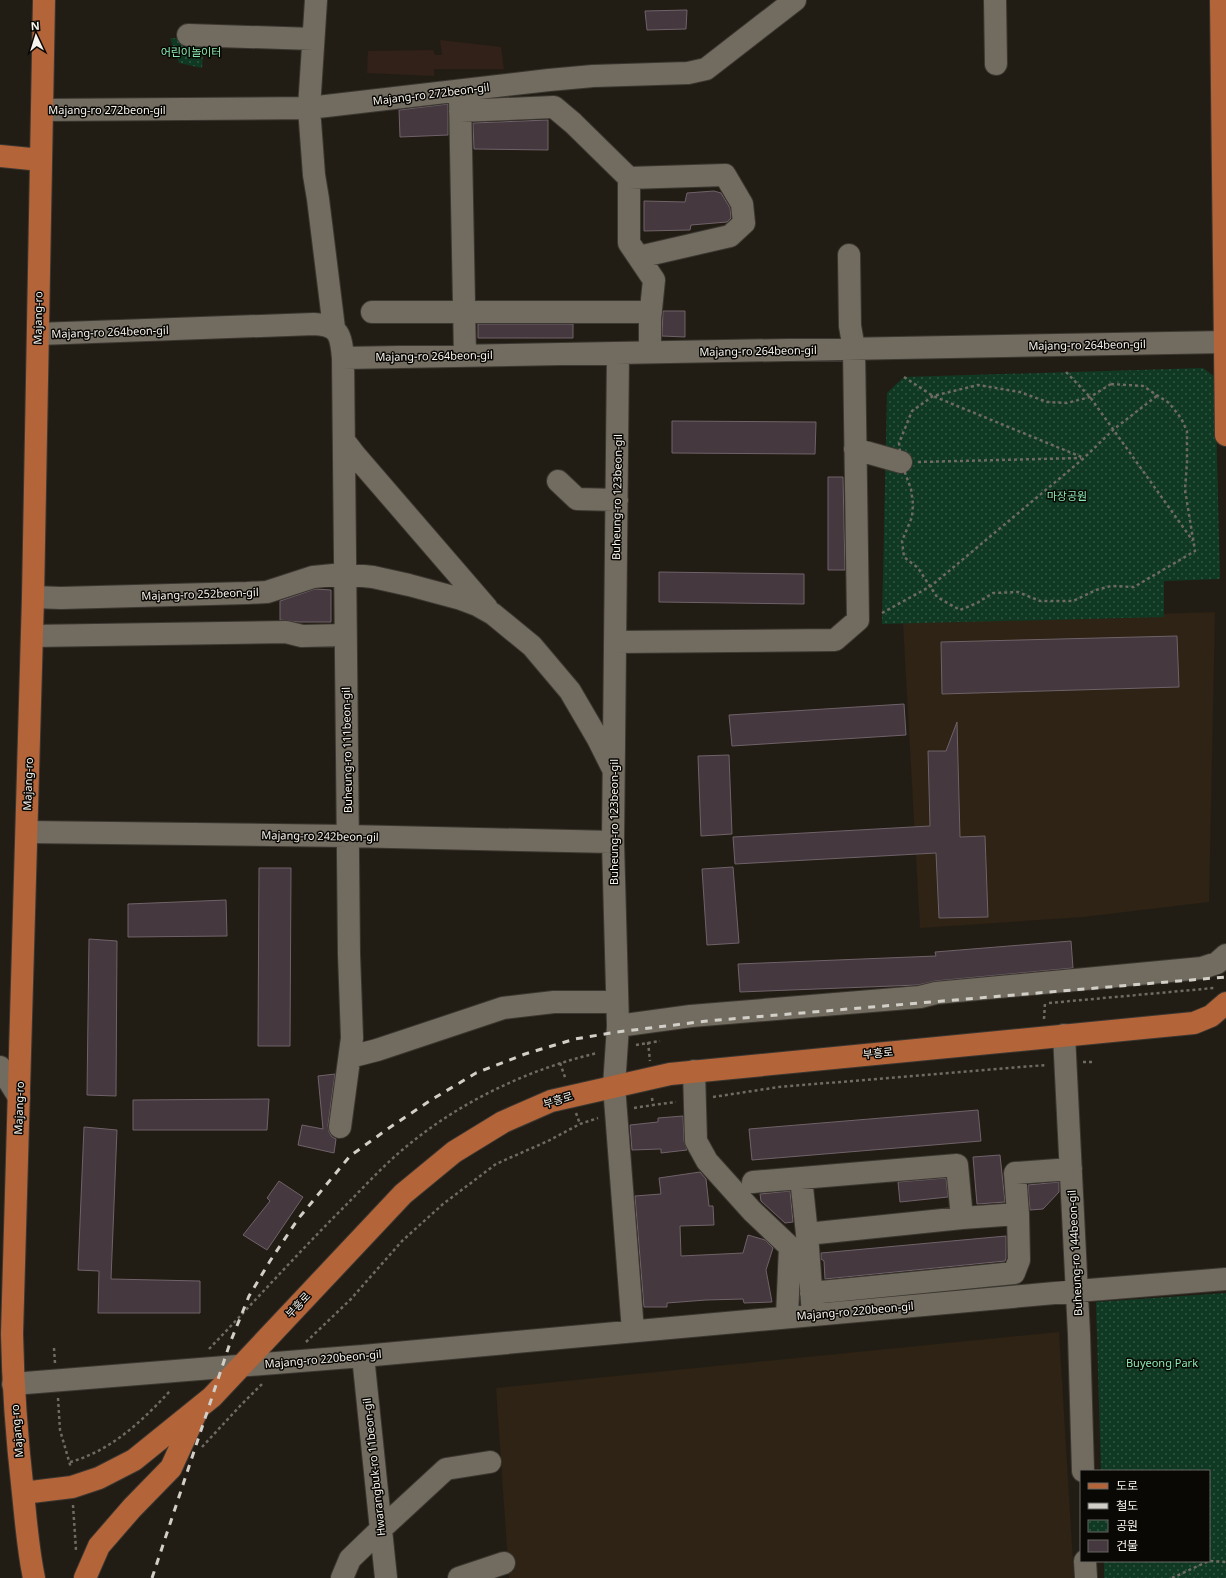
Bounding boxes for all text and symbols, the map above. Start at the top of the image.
north arrow [16,16,56,56]
text: N [30,18,40,33]
park label: 어린이놀이터 [161,44,221,59]
street label: Majang-ro 272beon-gil [372,79,490,108]
street label: Majang-ro 272beon-gil [48,102,166,117]
street label: Majang-ro [30,291,45,345]
street label: Majang-ro 264beon-gil [51,322,169,341]
street label: Majang-ro 264beon-gil [1028,336,1146,353]
street label: Majang-ro 264beon-gil [699,342,817,359]
street label: Majang-ro 264beon-gil [375,347,493,364]
street label: Buheung-ro 123beon-gil [608,434,625,560]
park label: 마장공원 [1047,488,1087,503]
street label: Majang-ro 252beon-gil [141,584,259,603]
street label: Buheung-ro 111beon-gil [338,687,355,813]
street label: Majang-ro [19,757,36,811]
street label: Buheung-ro 123beon-gil [606,759,621,885]
street label: Majang-ro 242beon-gil [261,827,379,844]
street label: 부흥로 [862,1043,894,1062]
street label: Majang-ro [10,1081,27,1135]
street label: 부흥로 [541,1088,575,1111]
street label: Buheung-ro 144beon-gil [1064,1190,1085,1316]
street label: 부흥로 [282,1288,313,1321]
street label: Majang-ro 220beon-gil [796,1298,914,1323]
street label: Majang-ro 220beon-gil [264,1346,382,1371]
park label: Buyeong Park [1126,1355,1198,1370]
street label: Hwarangbuk-ro 11beon-gil [359,1397,388,1537]
street label: Majang-ro [7,1404,26,1458]
legend [1080,1470,1210,1562]
text: 도로 [1116,1477,1138,1494]
text: 철도 [1116,1497,1138,1514]
text: 공원 [1116,1517,1138,1534]
text: 건물 [1116,1537,1138,1554]

